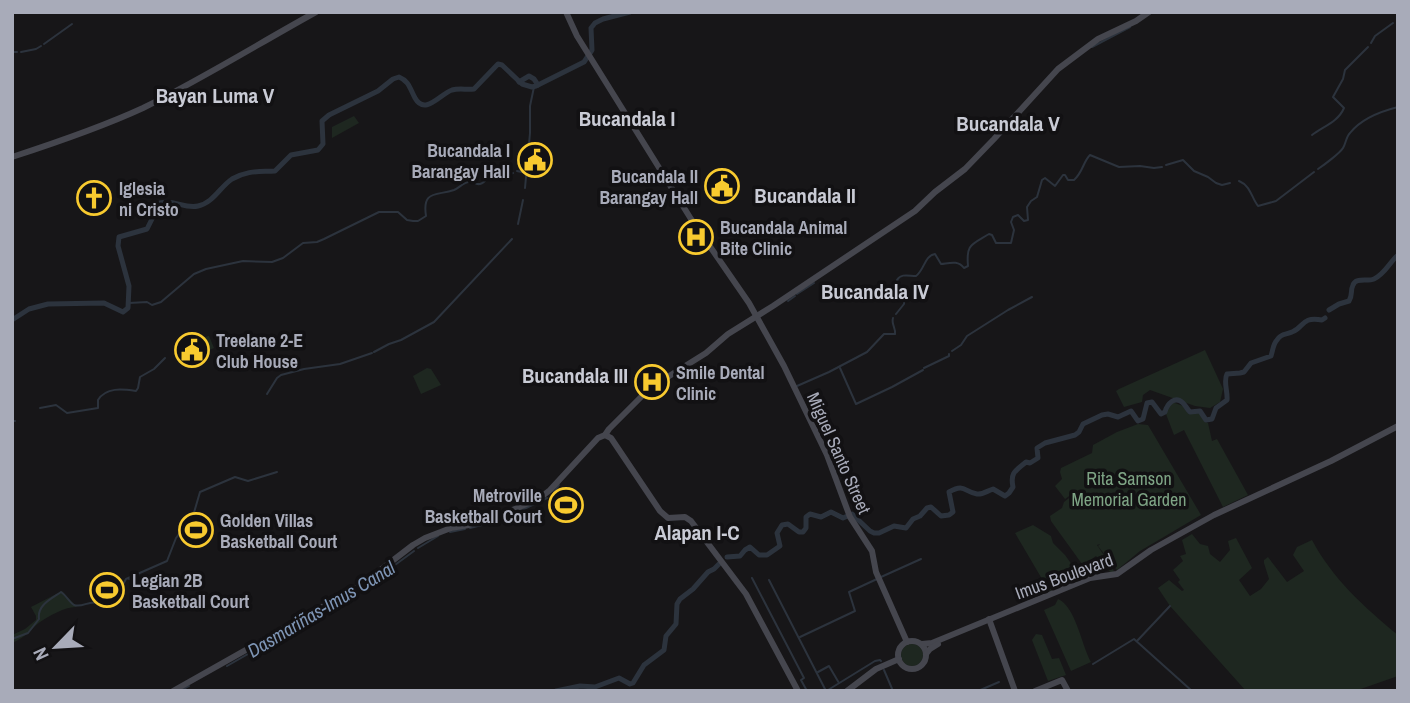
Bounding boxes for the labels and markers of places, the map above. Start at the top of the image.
place label: Bucandala I Barangay Hall [412,138,510,184]
public building icon: Bucandala I Barangay Hall [516,141,554,179]
place label: Bucandala II Barangay Hall [600,164,698,210]
public building icon: Bucandala II Barangay Hall [703,167,741,205]
place label: Iglesia ni Cristo [119,176,179,222]
church icon: Iglesia ni Cristo [75,179,113,217]
place label: Bucandala Animal Bite Clinic [720,215,847,261]
hospital icon: Bucandala Animal Bite Clinic [677,218,715,256]
place label: Treelane 2-E Club House [216,328,303,374]
public building icon: Treelane 2-E Club House [173,331,211,369]
place label: Smile Dental Clinic [676,360,765,406]
hospital icon: Smile Dental Clinic [633,363,671,401]
place label: Metroville Basketball Court [425,483,542,529]
sports icon: Metroville Basketball Court [547,486,585,524]
place label: Golden Villas Basketball Court [220,508,337,554]
sports icon: Golden Villas Basketball Court [177,511,215,549]
place label: Legian 2B Basketball Court [132,568,249,614]
sports icon: Legian 2B Basketball Court [88,571,126,609]

